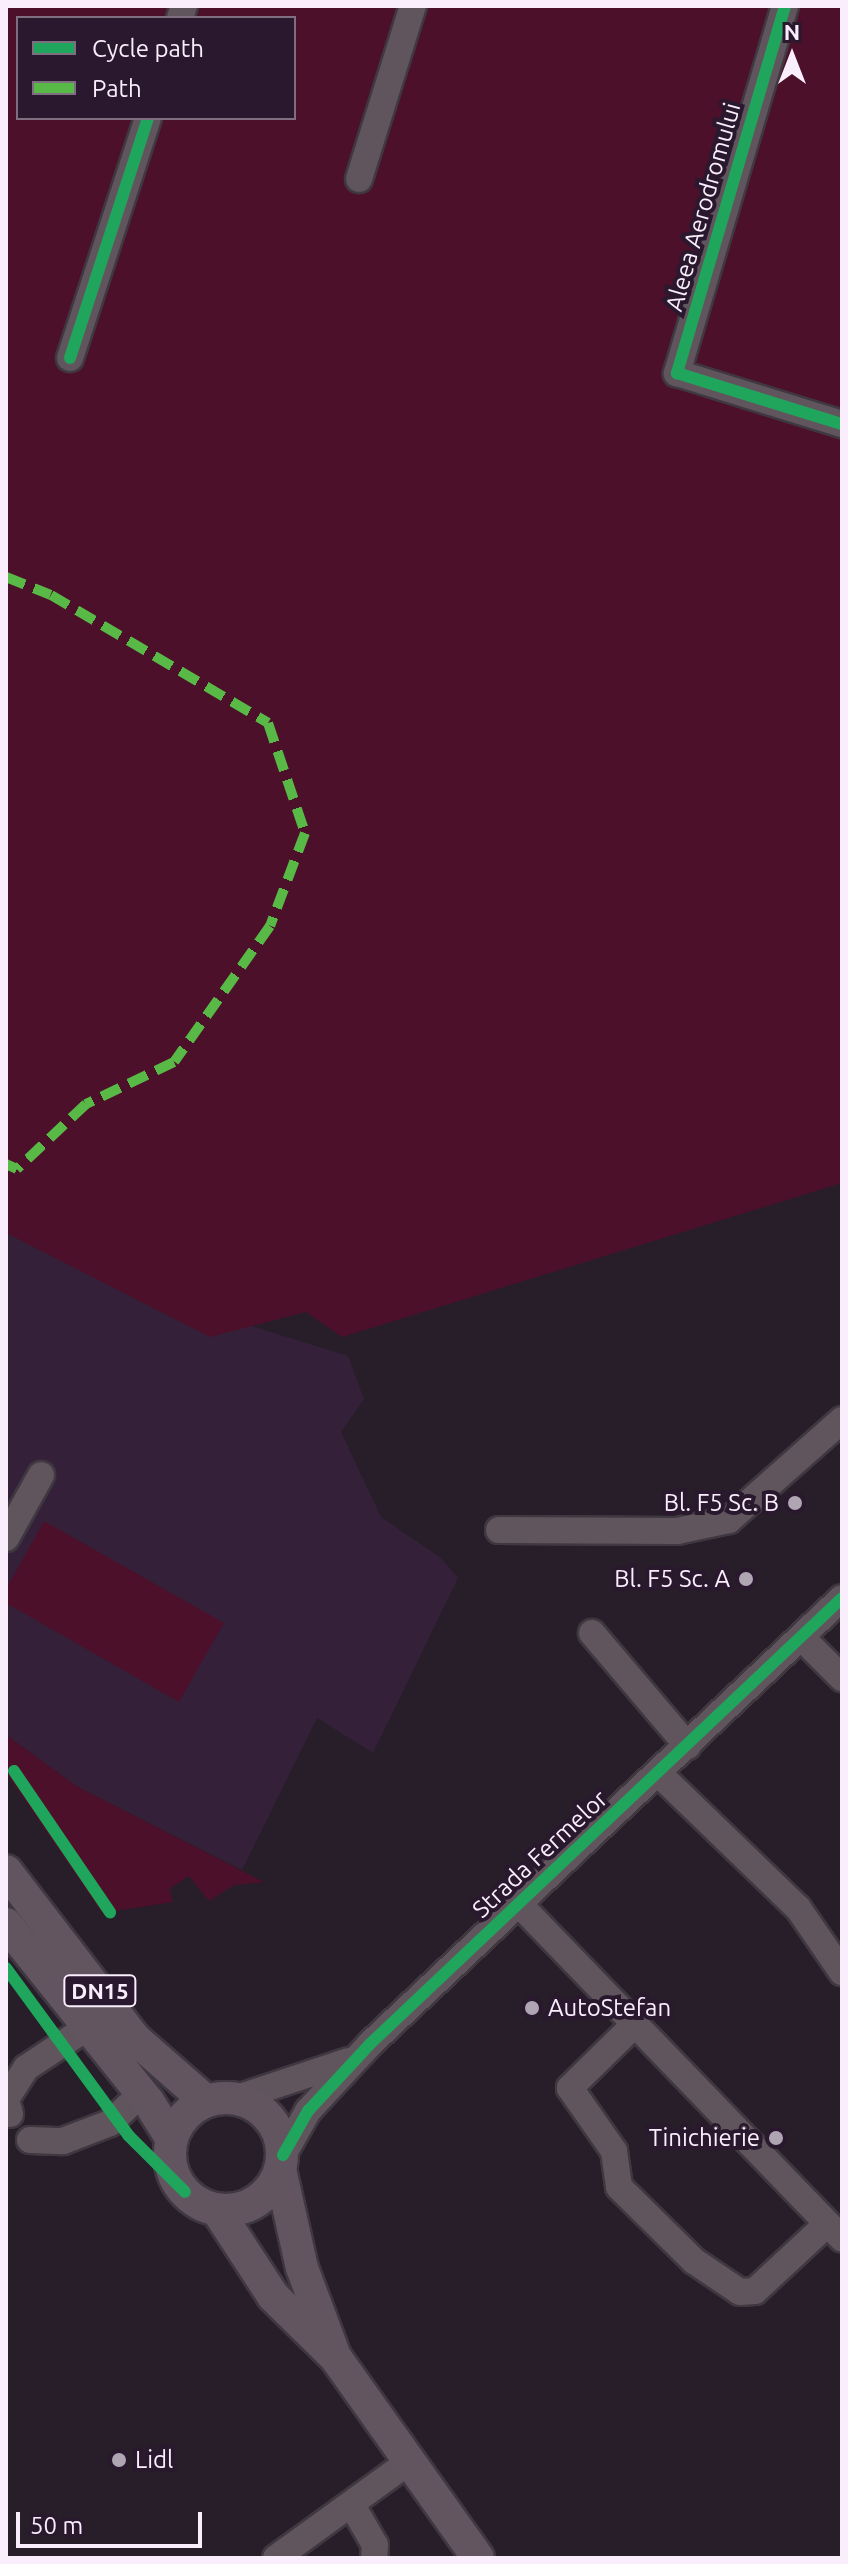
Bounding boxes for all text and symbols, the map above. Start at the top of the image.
legend [16,16,296,120]
north arrow [752,16,832,96]
text: N [784,19,800,44]
text: Cycle path [92,35,204,62]
text: Path [92,75,142,102]
street label: Aleea Aerodromului [659,99,747,315]
place label: Bl. F5 Sc. B [664,1489,779,1517]
marker: Bl. F5 Sc. B [786,1494,804,1512]
place label: Bl. F5 Sc. A [614,1565,730,1593]
marker: Bl. F5 Sc. A [737,1570,755,1588]
street label: Strada Fermelor [467,1784,613,1924]
road number: DN15 [62,1973,138,2009]
place label: AutoStefan [548,1994,671,2022]
marker: AutoStefan [523,1999,541,2017]
place label: Tinichierie [649,2124,760,2152]
marker: Tinichierie [767,2129,785,2147]
place label: Lidl [135,2446,173,2474]
marker: Lidl [110,2451,128,2469]
scale bar [20,2496,206,2546]
text: 50 m [30,2512,83,2539]

